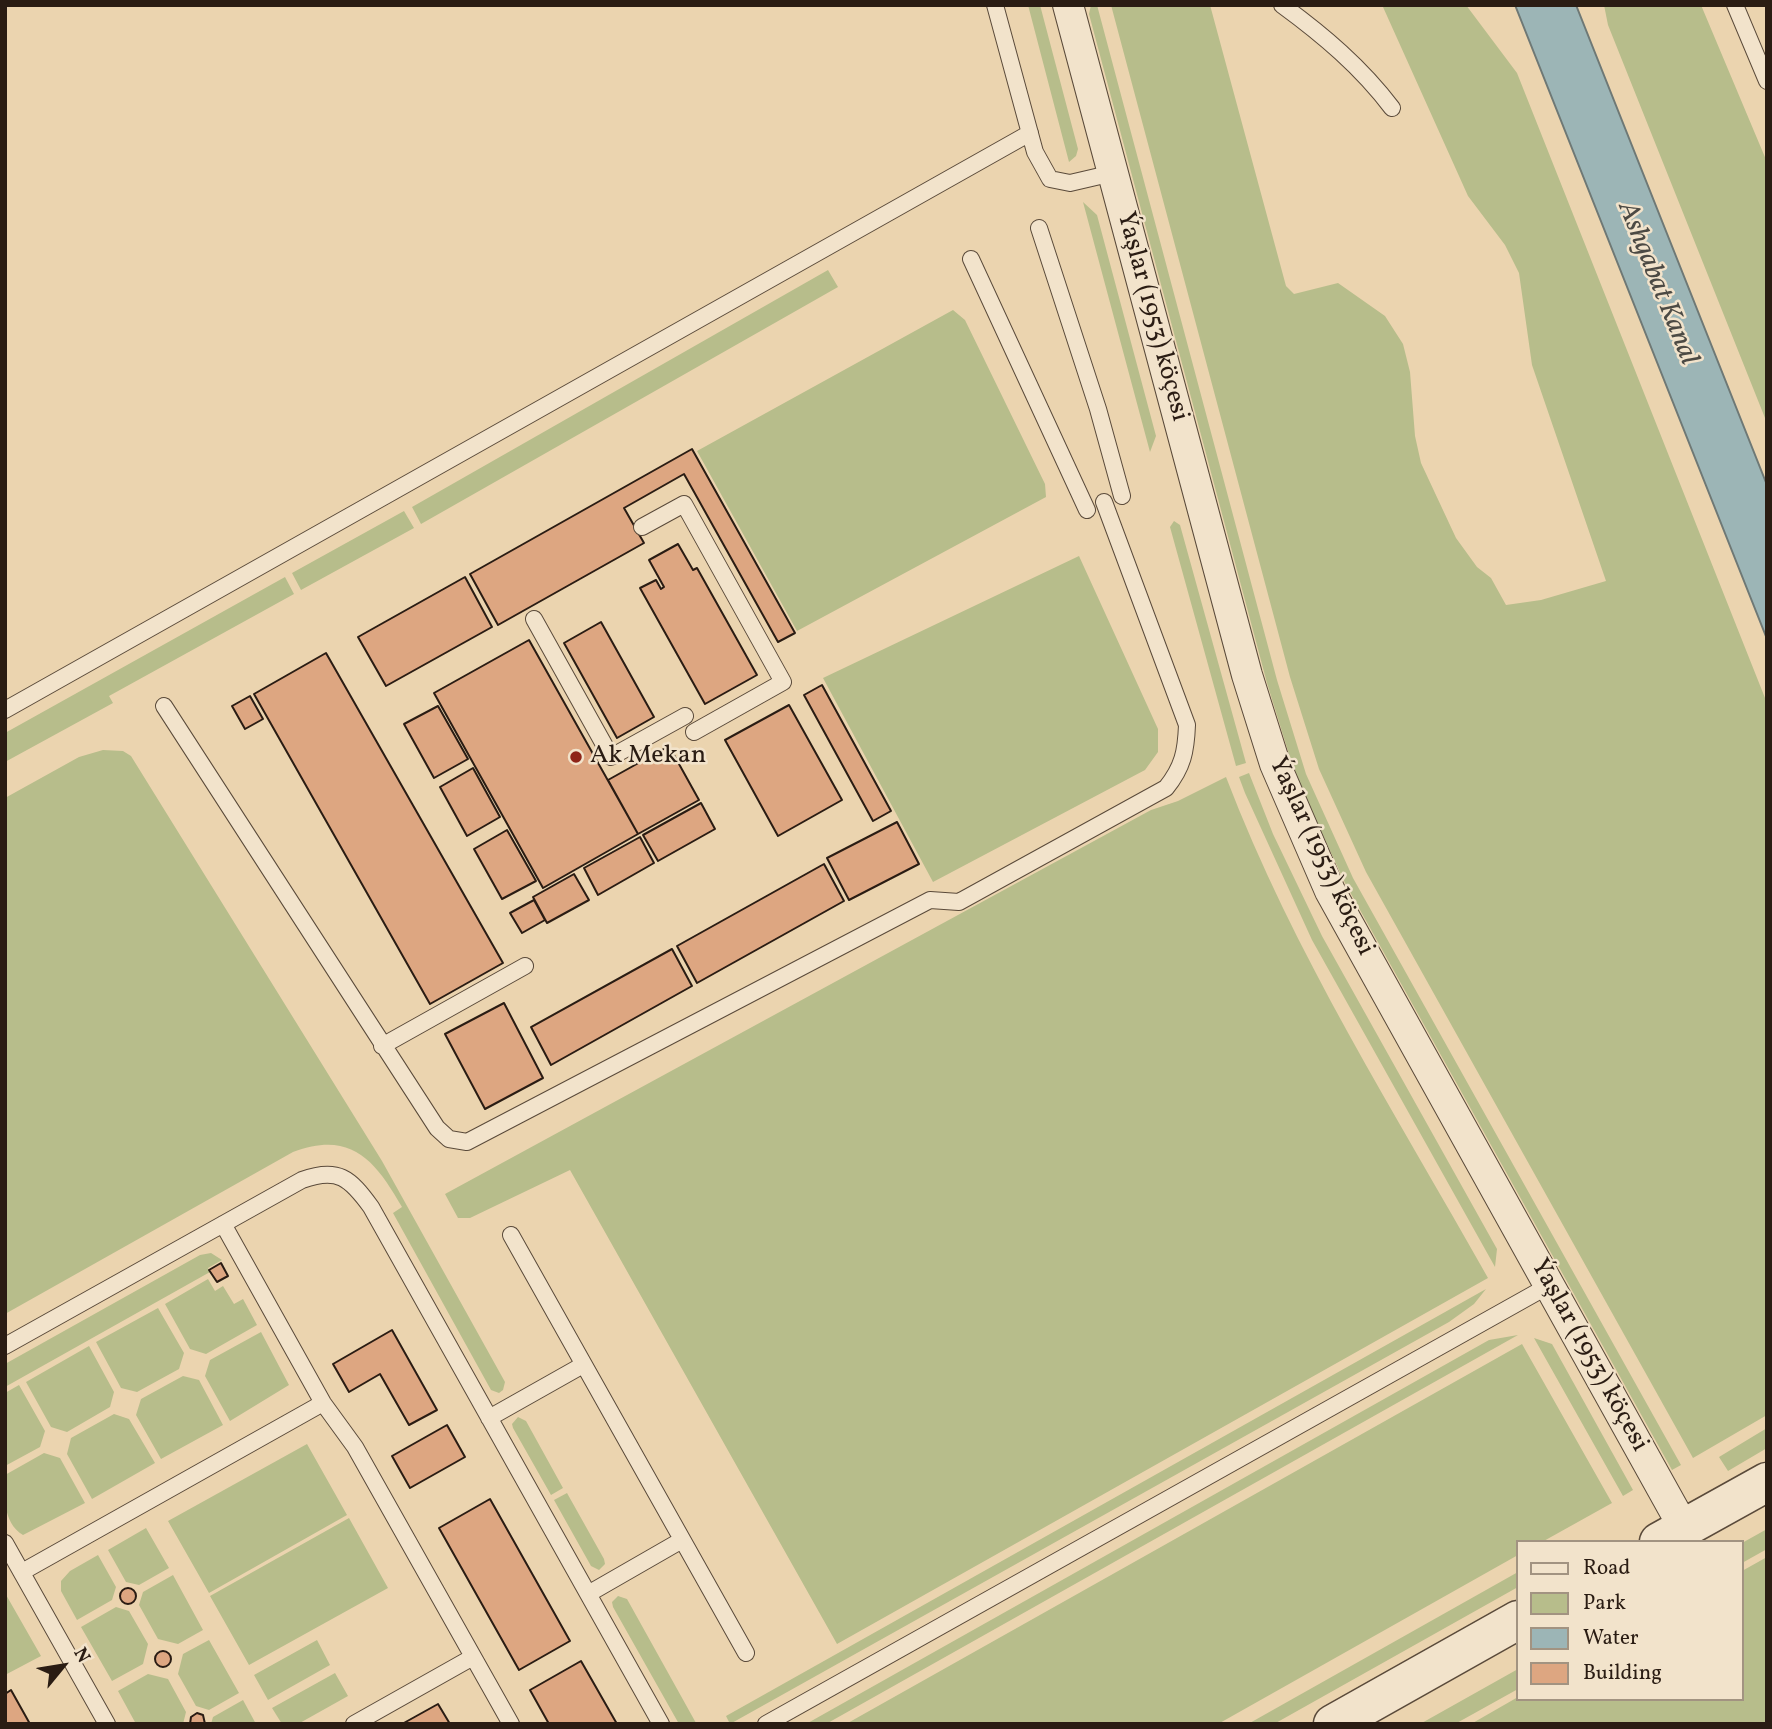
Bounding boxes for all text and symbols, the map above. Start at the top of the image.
water label: Ashgabat Kanal [1608,197,1704,371]
street label: Ýaşlar (1953) köçesi [1108,209,1194,425]
place label: Ak Mekan [590,741,706,773]
marker: Ak Mekan [568,749,584,765]
street label: Ýaşlar (1953) köçesi [1260,753,1380,961]
street label: Ýaşlar (1953) köçesi [1522,1254,1654,1458]
legend [1516,1540,1744,1701]
text: Road [1583,1554,1630,1583]
text: Park [1583,1589,1626,1618]
text: Water [1583,1624,1639,1653]
north arrow [28,1631,98,1701]
text: N [66,1643,96,1668]
text: Building [1583,1659,1662,1688]

